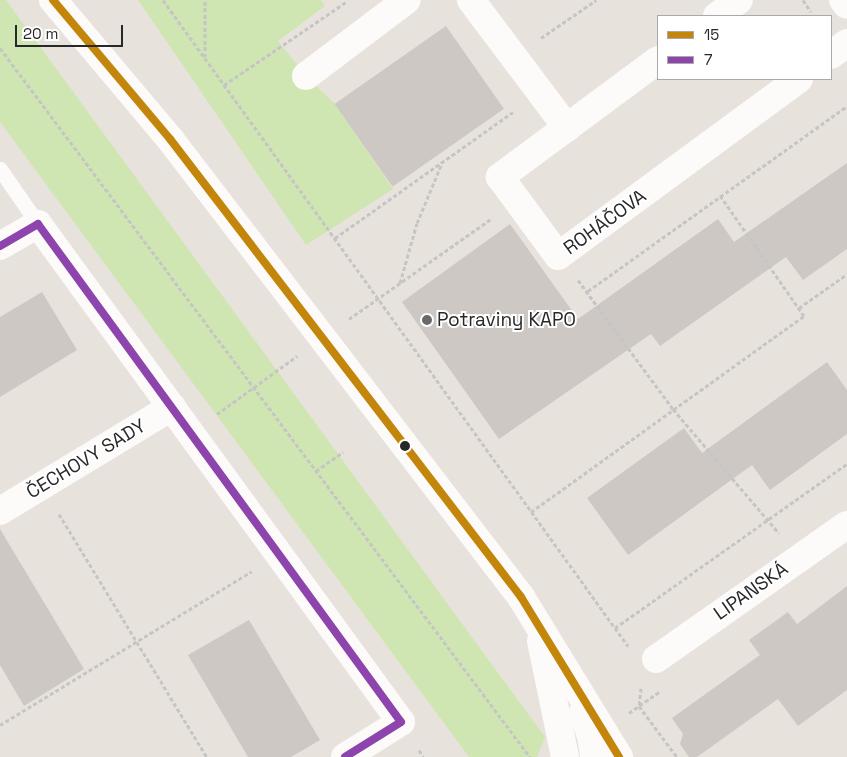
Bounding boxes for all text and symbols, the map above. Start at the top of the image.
scale bar [18,15,125,47]
legend [657,15,832,80]
text: 20 m [23,24,58,43]
text: 15 [704,25,719,44]
text: 7 [704,50,712,69]
street label: ROHÁČOVA [559,184,651,260]
place label: Potraviny KAPO [437,309,576,331]
marker: Potraviny KAPO [421,314,433,326]
street label: ČECHOVY SADY [22,414,150,504]
unlabelled marker [400,441,410,451]
street label: LIPANSKÁ [710,557,792,625]

